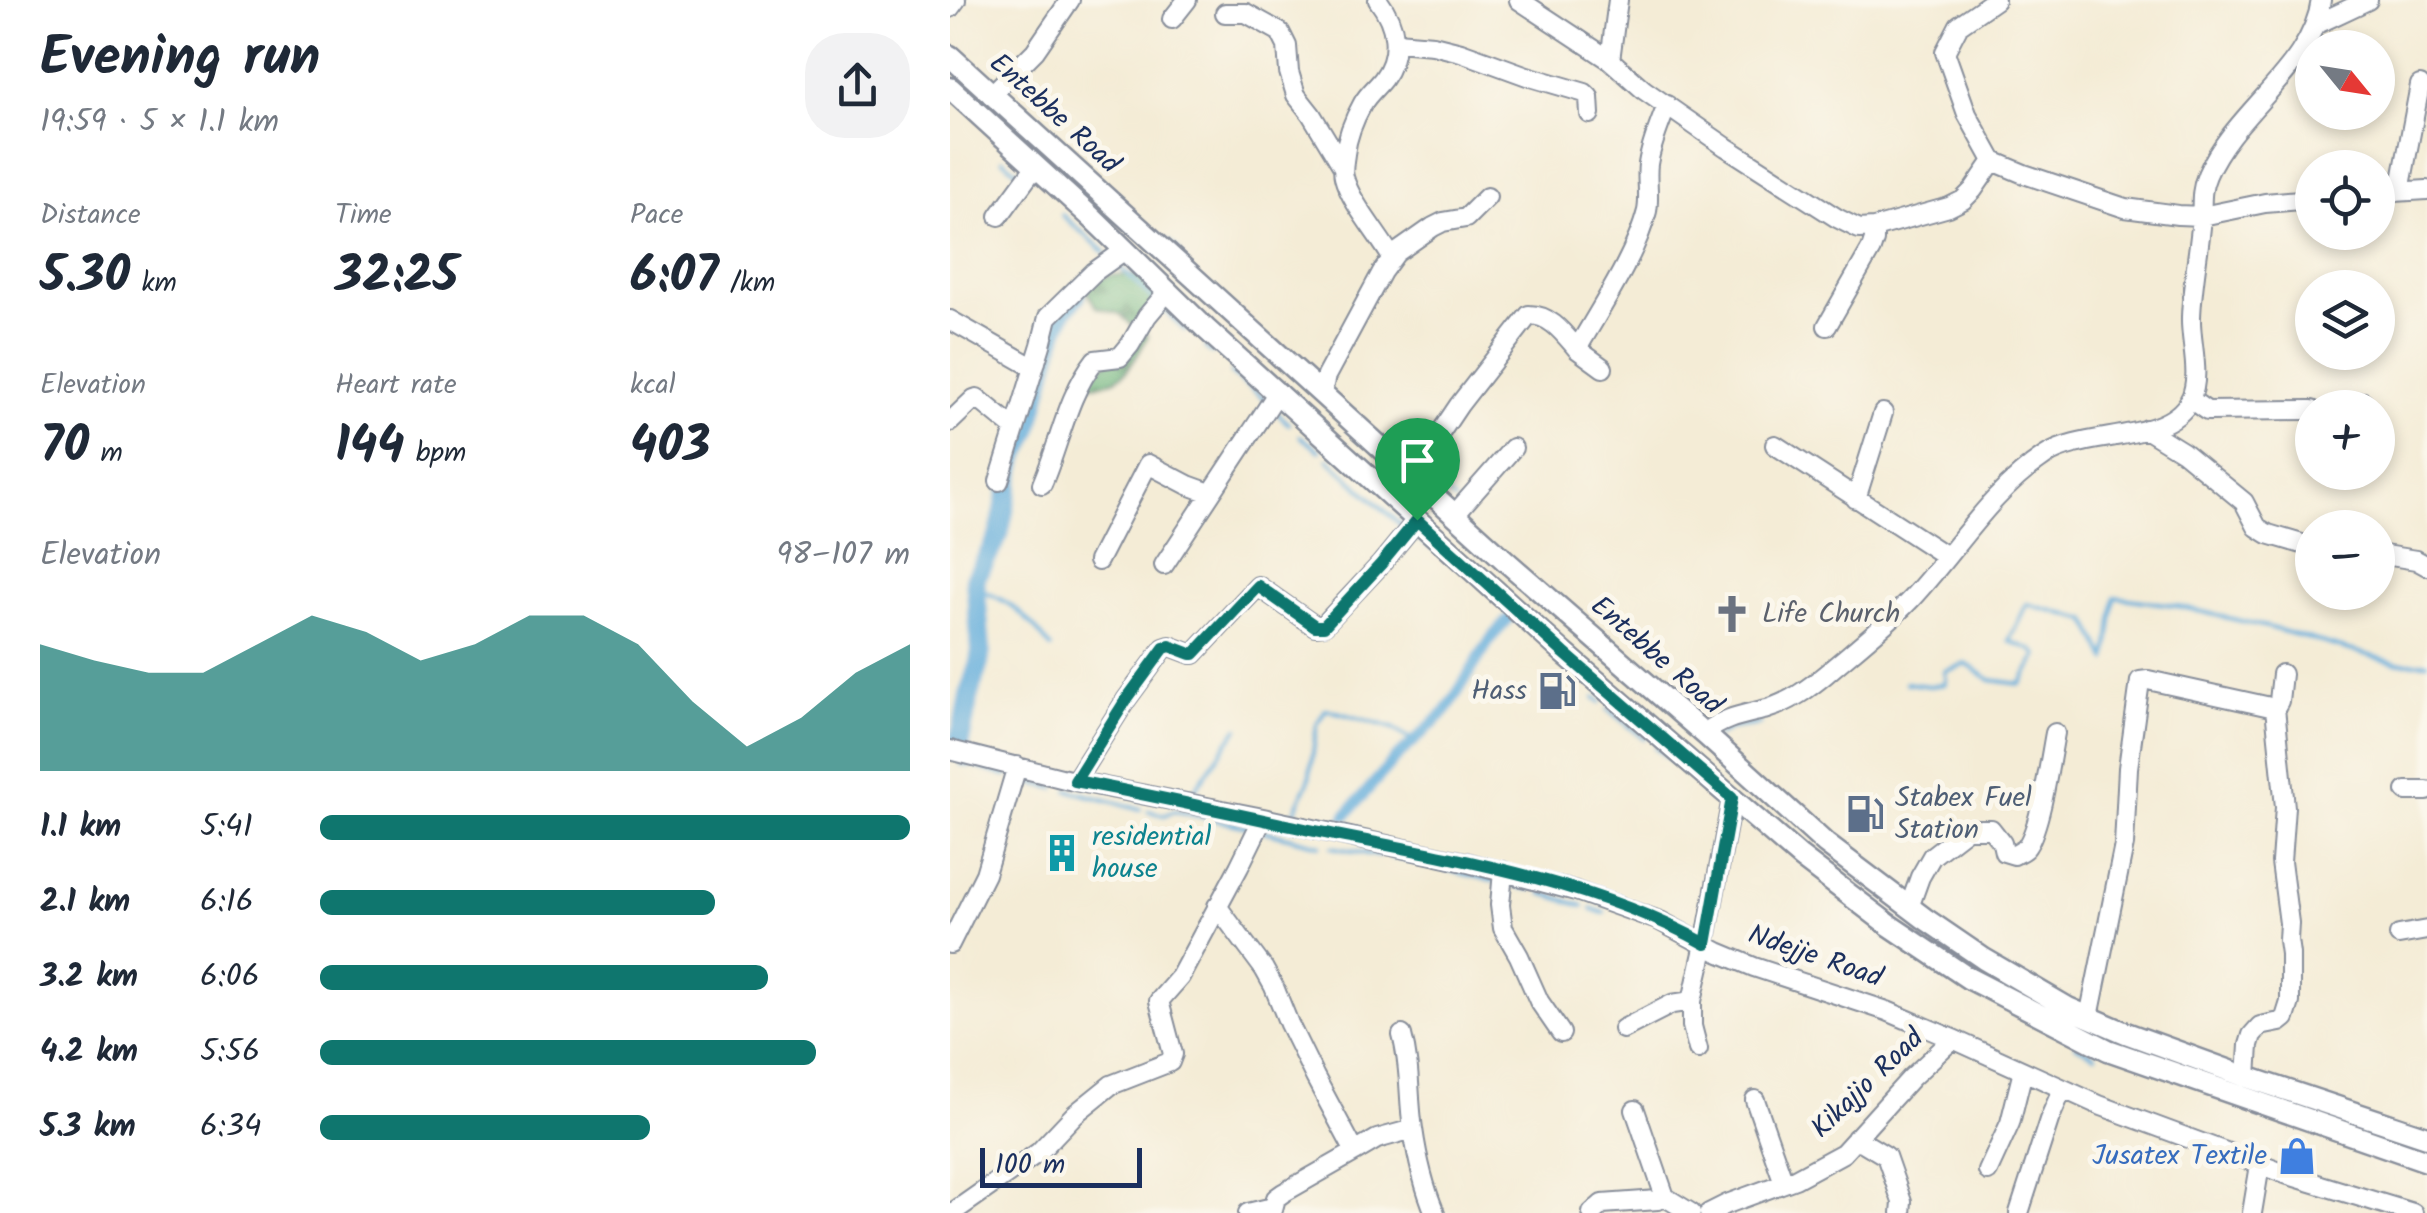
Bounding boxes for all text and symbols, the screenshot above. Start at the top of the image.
text: Evening run [40,16,320,103]
north arrow [2295,30,2395,130]
map controls [2295,30,2395,610]
button: share [805,33,910,138]
street label: Entebbe Road [978,42,1131,186]
text: 19:59 · 5 × 1.1 km [40,97,279,148]
button: locate [2295,150,2395,250]
text: Distance [40,193,141,238]
text: Time [335,193,392,238]
text: Pace [630,193,683,238]
text: 5.30 [40,238,130,318]
text: 32:25 [335,238,458,318]
text: 6:07 [630,238,719,318]
text: km [130,261,177,306]
text: /km [719,261,775,306]
button: layers [2295,270,2395,370]
text: Elevation [40,363,146,408]
text: Heart rate [335,363,457,408]
text: kcal [630,363,676,408]
button: + [2295,390,2395,490]
text: 70 [40,408,89,488]
text: 144 [335,408,405,488]
text: 403 [630,408,710,488]
pin [1375,418,1460,521]
text: m [89,431,123,476]
text: bpm [405,431,466,476]
icon: arrive [1390,433,1445,488]
button: − [2295,510,2395,610]
text: Elevation [40,530,161,581]
text: 98–107 m [776,530,910,581]
street label: Entebbe Road [1579,585,1733,727]
place label: Life Church [1762,592,1900,637]
church icon: Life Church [1711,593,1753,635]
place label: Hass [1471,669,1527,714]
fuel station icon: Hass [1536,670,1578,712]
place label: Stabex Fuel Station [1895,776,2032,853]
fuel station icon: Stabex Fuel Station [1844,793,1886,835]
text: 1.1 km [40,802,121,853]
text: 5:41 [200,802,253,853]
place label: residential house [1092,815,1212,892]
building icon: residential house [1041,832,1083,874]
text: 2.1 km [40,877,130,928]
text: 6:16 [200,877,254,928]
street label: Ndejje Road [1742,913,1889,1001]
text: 3.2 km [40,952,138,1003]
text: 6:06 [200,952,259,1003]
street label: Kikajjo Road [1801,1017,1936,1150]
text: 4.2 km [40,1027,138,1078]
text: 5:56 [200,1027,260,1078]
text: 5.3 km [40,1102,136,1153]
text: 6:34 [200,1102,262,1153]
place label: Jusatex Textile [2092,1134,2267,1179]
shop icon: Jusatex Textile [2276,1135,2318,1177]
scale bar [980,1143,1142,1188]
text: 100 m [995,1143,1065,1188]

